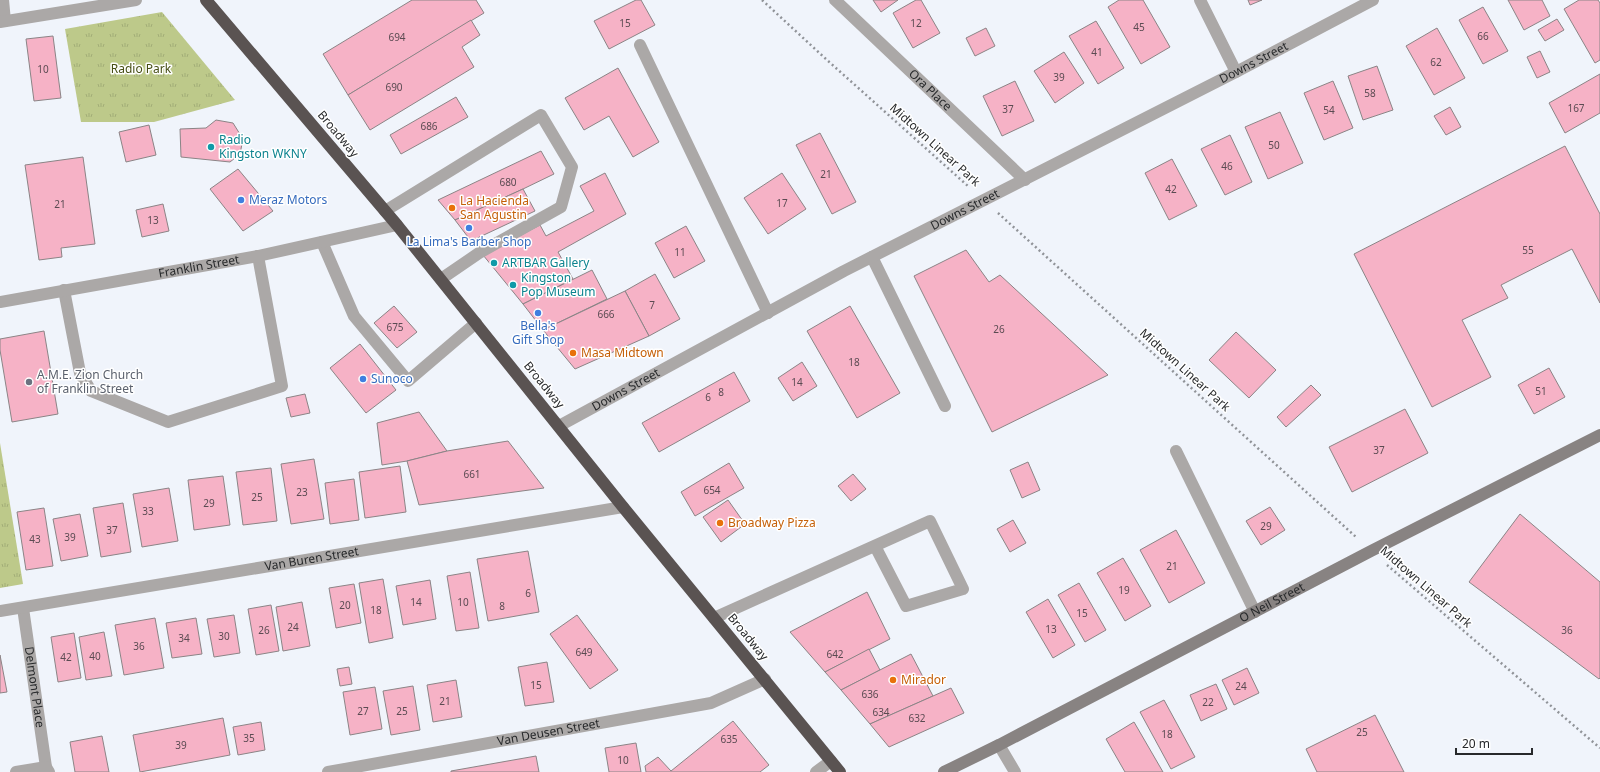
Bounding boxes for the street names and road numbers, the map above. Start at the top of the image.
street label: Downs Street [1216,37,1291,87]
street label: Ora Place [905,65,956,114]
street label: Midtown Linear Park [886,99,985,190]
street label: Broadway [314,107,364,161]
street label: Downs Street [927,184,1003,234]
street label: Franklin Street [157,250,241,282]
street label: Midtown Linear Park [1136,324,1235,415]
street label: Broadway [520,358,569,413]
street label: Downs Street [588,364,663,415]
street label: Van Buren Street [263,542,361,575]
street label: Midtown Linear Park [1377,542,1476,632]
street label: O Neil Street [1236,578,1308,626]
street label: Broadway [724,610,773,665]
street label: Delmont Place [21,645,49,729]
street label: Van Deusen Street [496,714,602,749]

